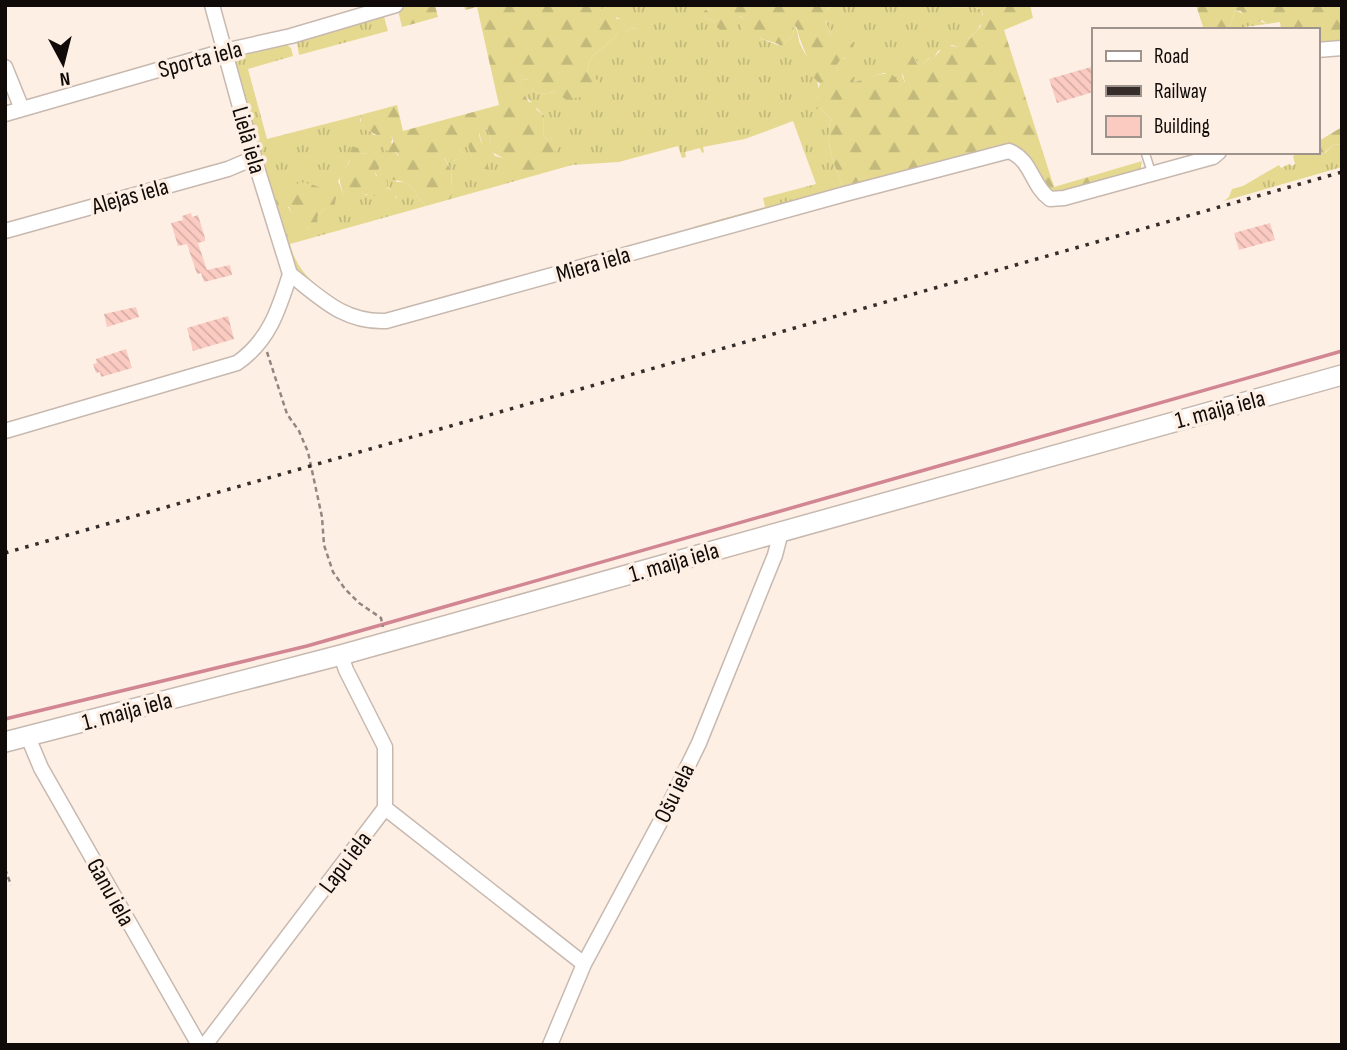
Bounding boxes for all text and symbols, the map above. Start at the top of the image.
north arrow [28,28,98,98]
legend [1092,28,1319,154]
street label: Sporta iela [155,34,245,85]
text: Road [1154,44,1189,69]
text: N [58,66,71,90]
text: Railway [1154,79,1207,104]
street label: Lielā iela [225,103,272,177]
text: Building [1154,114,1210,139]
street label: Alejas iela [87,172,172,222]
street label: Miera iela [553,240,634,289]
street label: 1. maija iela [1172,384,1268,435]
street label: 1. maija iela [626,536,722,589]
street label: 1. maija iela [79,686,175,737]
street label: Ošu iela [648,759,701,827]
street label: Lapu iela [313,826,378,899]
street label: Ganu iela [80,853,141,931]

